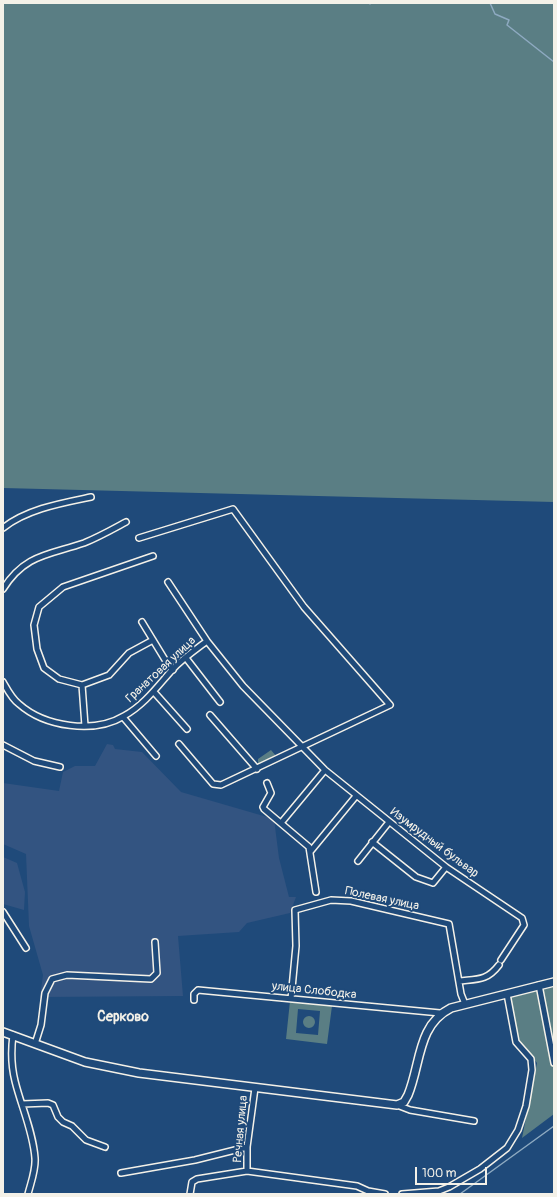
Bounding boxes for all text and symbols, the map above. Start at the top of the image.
street label: Гранатовая улица [123,634,199,706]
street label: Изумрудный бульвар [387,805,481,881]
street label: Полевая улица [344,884,420,914]
street label: улица Слободка [271,979,357,1003]
district label: Серково [97,1009,149,1025]
street label: Речная улица [231,1095,251,1163]
scale bar [417,1159,489,1185]
text: 100 m [422,1166,456,1181]

